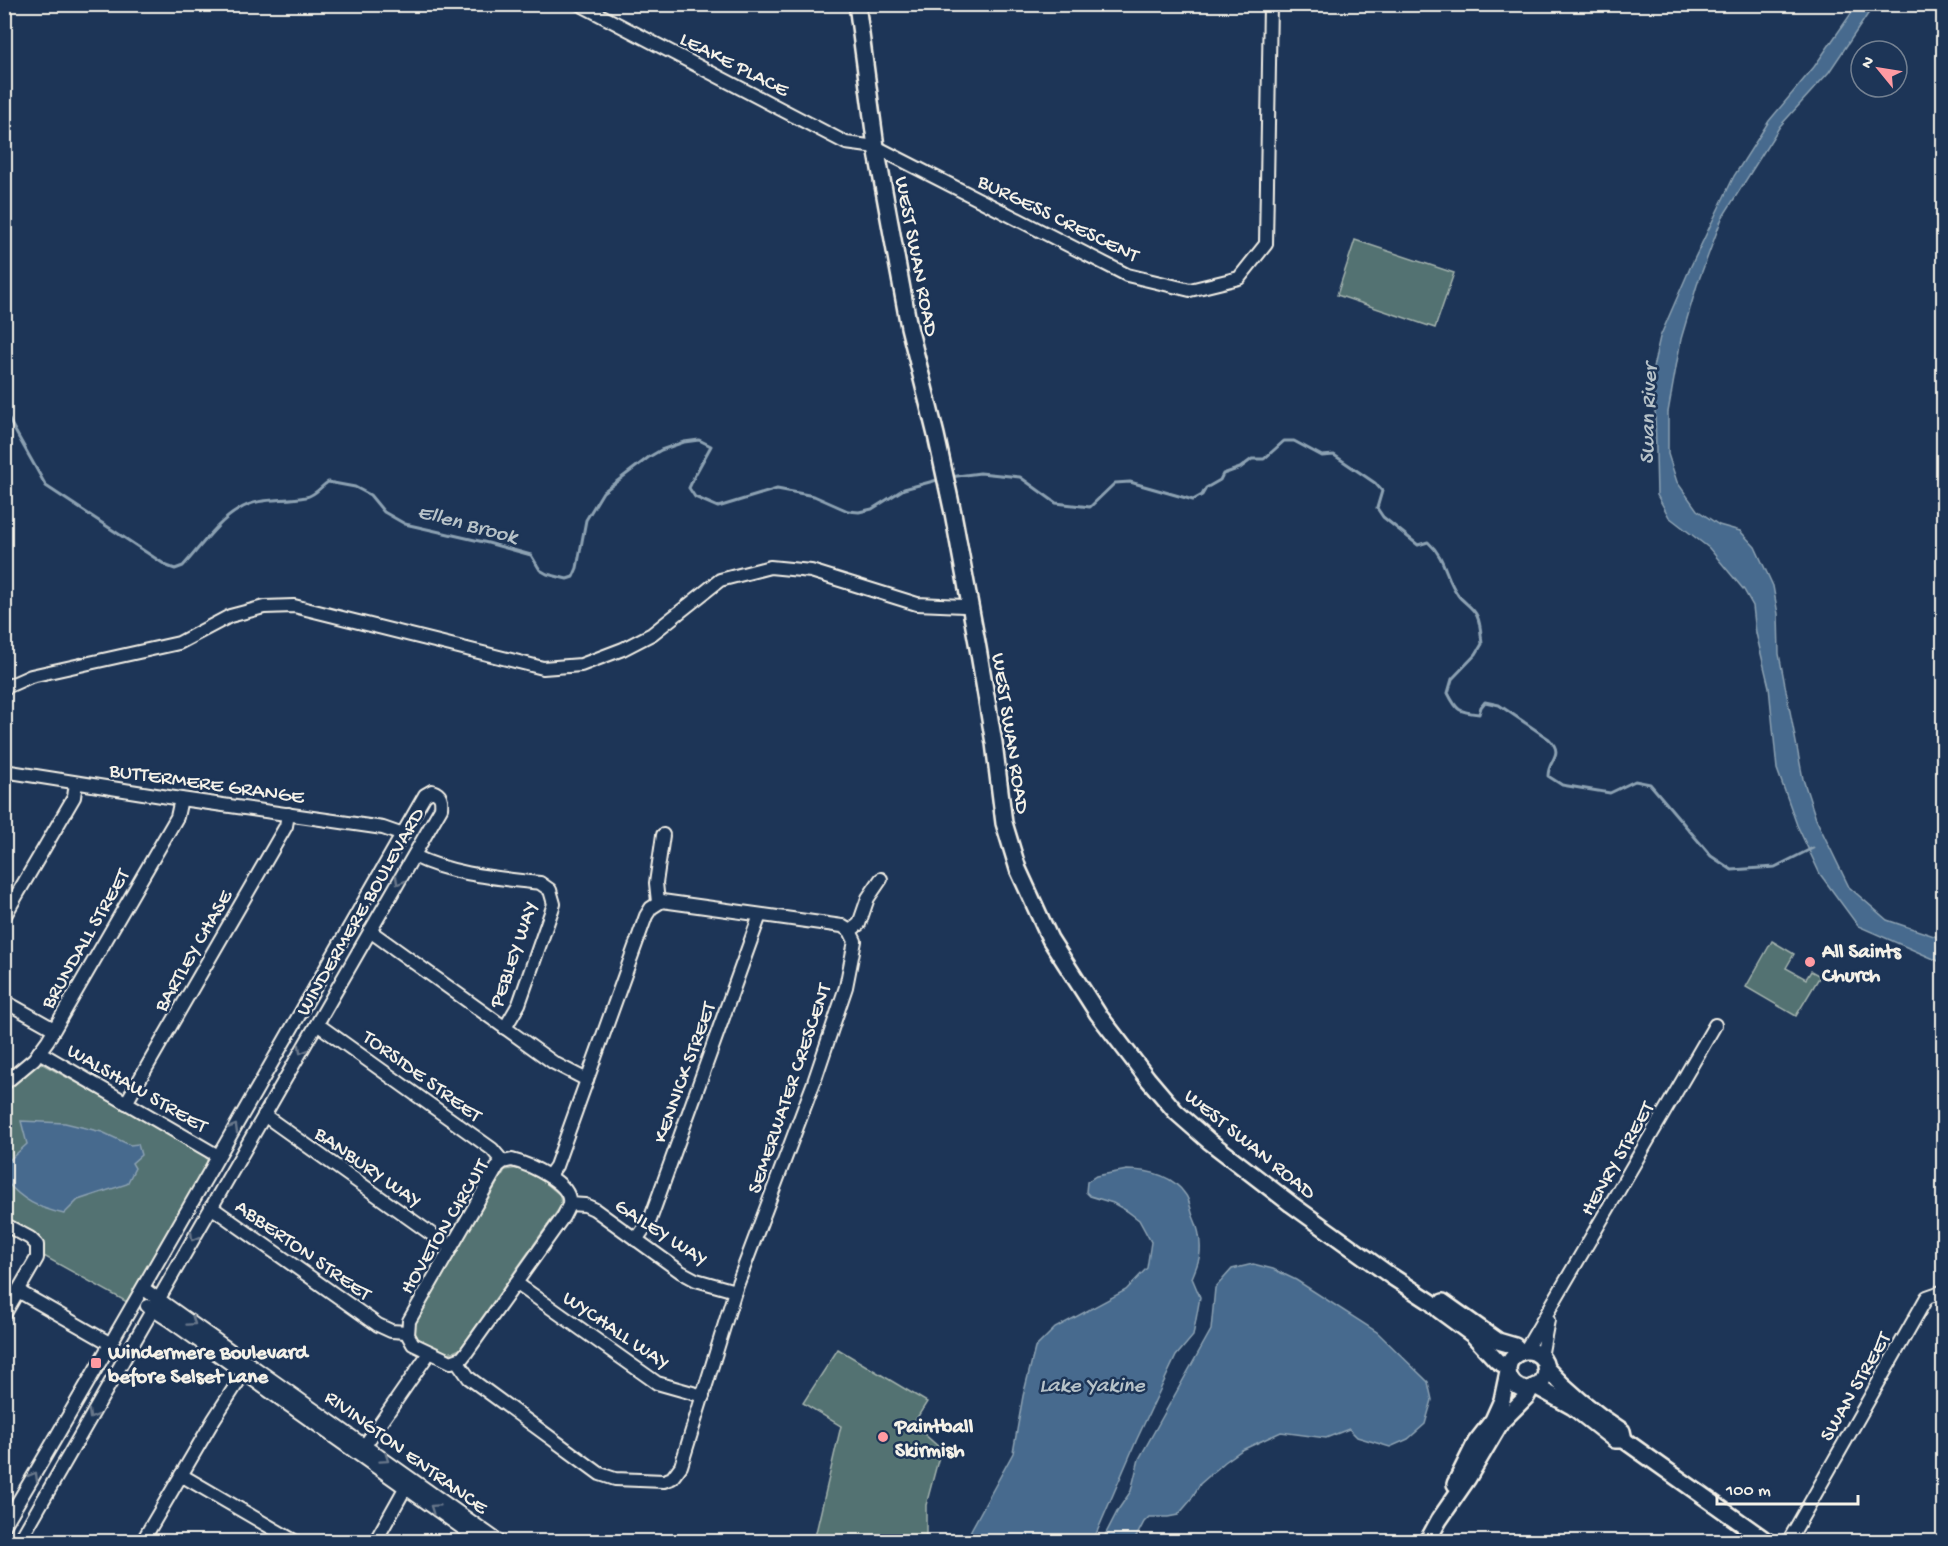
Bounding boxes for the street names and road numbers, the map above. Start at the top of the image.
street label: LEAKE PLACE [675,28,793,105]
street label: BURGESS CRESCENT [972,170,1143,270]
street label: WEST SWAN ROAD [887,175,942,339]
street label: WEST SWAN ROAD [984,652,1034,816]
street label: BUTTERMERE GRANGE [106,759,306,812]
street label: WINDERMERE BOULEVARD [292,804,432,1021]
street label: BRUNDALL STREET [36,865,138,1015]
street label: BARTLEY CHASE [150,886,240,1018]
street label: PEBLEY WAY [485,899,545,1013]
street label: SEMERWATER CRESCENT [744,980,839,1197]
street label: KENNICK STREET [649,998,724,1147]
street label: TORSIDE STREET [356,1026,486,1130]
street label: WALSHAW STREET [62,1040,212,1141]
street label: WEST SWAN ROAD [1178,1085,1320,1207]
street label: HENRY STREET [1576,1097,1662,1221]
street label: BANBURY WAY [308,1122,426,1215]
street label: HOVETON CIRCUIT [396,1155,497,1300]
street label: GAILEY WAY [609,1195,711,1273]
street label: ABBERTON STREET [229,1196,376,1309]
street label: WYCHALL WAY [557,1287,673,1377]
street label: SWAN STREET [1816,1328,1899,1447]
street label: RIVINGTON ENTRANCE [318,1386,492,1522]

